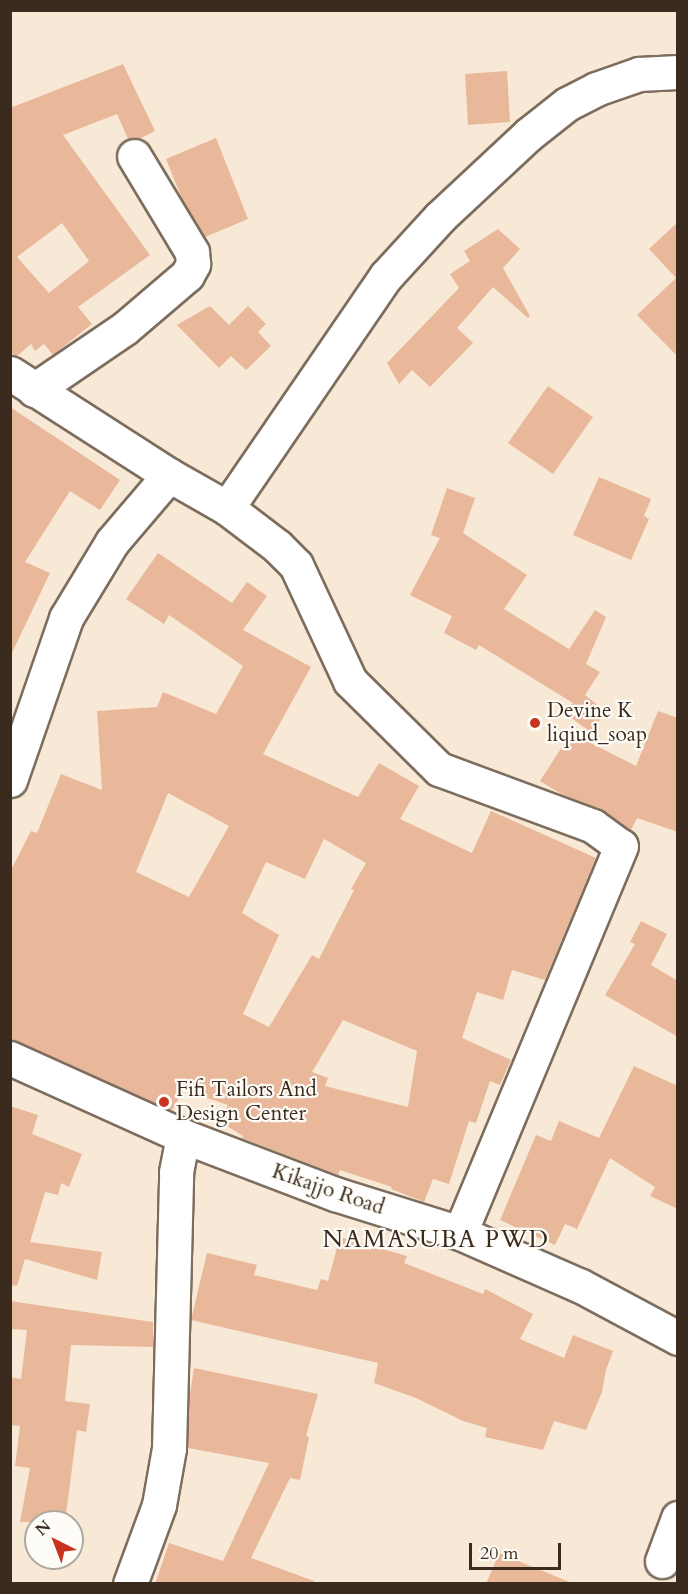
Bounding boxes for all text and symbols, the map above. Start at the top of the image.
place label: Devine K liqiud_soap [547,698,647,748]
marker: Devine K liqiud_soap [528,716,542,730]
place label: Fifi Tailors And Design Center [176,1077,317,1127]
marker: Fifi Tailors And Design Center [157,1095,171,1109]
street label: Kikajjo Road [269,1159,387,1221]
district label: NAMASUBA PWD [323,1226,549,1254]
north arrow [24,1510,84,1570]
text: N [31,1515,56,1541]
scale bar [472,1531,564,1569]
text: 20 m [480,1541,519,1566]

